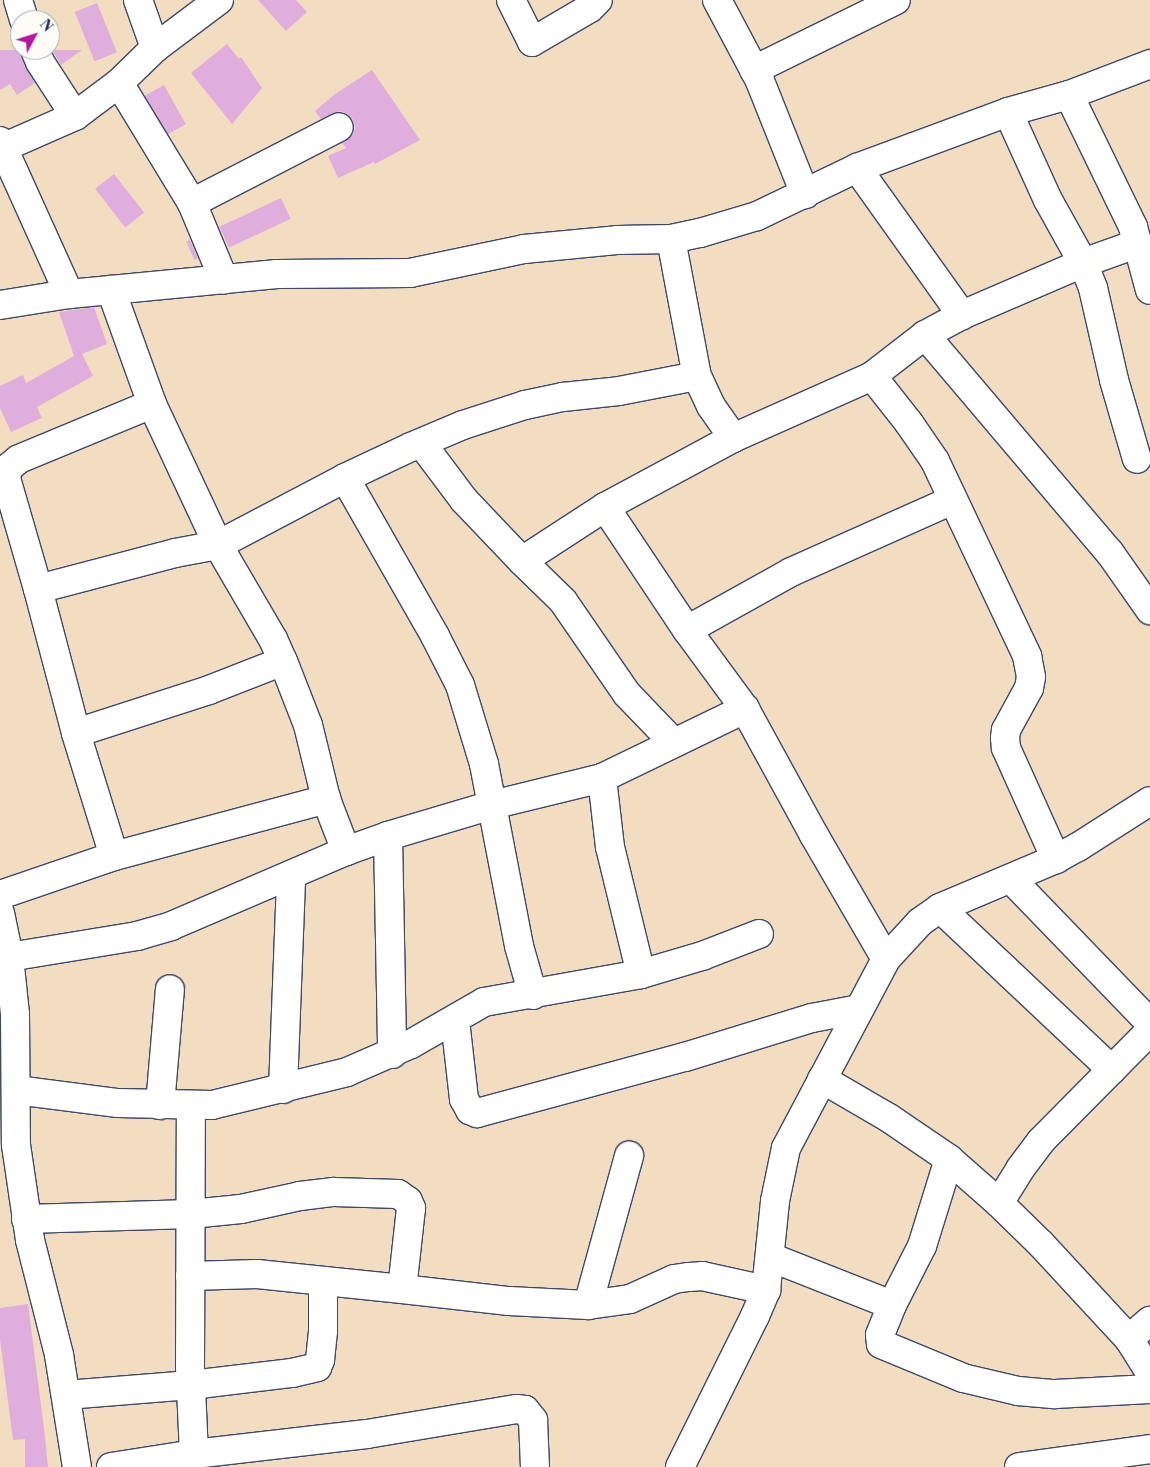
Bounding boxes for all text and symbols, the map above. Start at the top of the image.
north arrow [10,10,60,60]
text: N [35,16,56,36]

